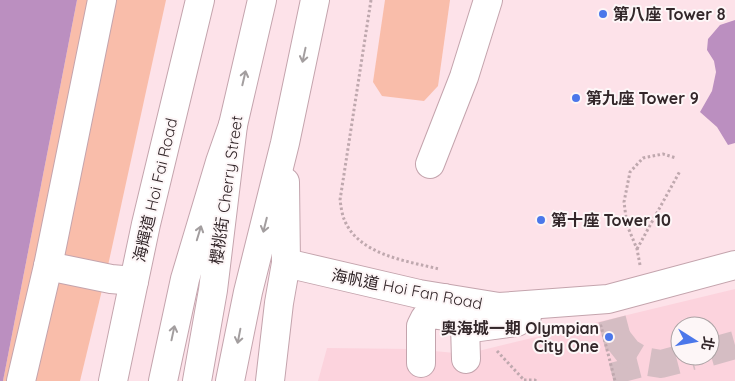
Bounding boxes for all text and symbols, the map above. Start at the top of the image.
place label: 第八座 Tower 8 [613,4,726,24]
marker: 第八座 Tower 8 [597,8,609,20]
one-way arrow [299,47,308,63]
one-way arrow [240,70,249,86]
place label: 第九座 Tower 9 [586,88,699,108]
marker: 第九座 Tower 9 [570,92,582,104]
street label: 櫻桃街 Cherry Street [206,114,246,266]
street label: 海輝道 Hoi Fai Road [129,116,181,264]
place label: 第十座 Tower 10 [551,210,671,230]
marker: 第十座 Tower 10 [535,214,547,226]
one-way arrow [260,216,269,232]
one-way arrow [194,225,204,241]
street label: 海帆道 Hoi Fan Road [330,265,484,313]
north arrow [670,316,720,366]
place label: 奧海城一期 Olympian City One [441,318,599,356]
one-way arrow [169,326,178,342]
one-way arrow [234,328,243,344]
marker: 奧海城一期 Olympian City One [603,331,615,343]
text: 北 [698,335,718,352]

